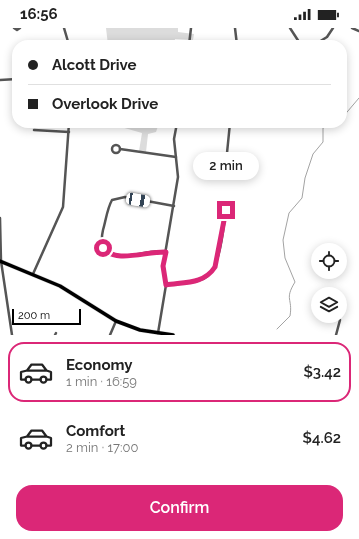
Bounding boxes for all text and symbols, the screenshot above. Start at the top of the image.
text: 16:56 [20,5,58,23]
text: Alcott Drive [52,56,137,74]
text: Overlook Drive [52,95,158,113]
callout: 2 min [193,152,259,180]
text: 2 min [209,158,243,173]
car [125,192,151,208]
route end [217,201,235,219]
route start [94,239,112,257]
map controls [311,243,347,323]
button: locate [311,243,347,279]
button: layers [311,287,347,323]
scale bar [12,307,81,326]
text: 200 m [18,309,50,322]
icon: car [18,354,54,390]
text: Economy [66,356,133,374]
text: $3.42 [303,363,341,381]
text: 1 min · 16:59 [66,374,137,389]
icon: car [18,420,54,456]
text: Comfort [66,422,125,440]
text: $4.62 [303,429,341,447]
text: 2 min · 17:00 [66,440,138,455]
button: Confirm [16,485,343,531]

